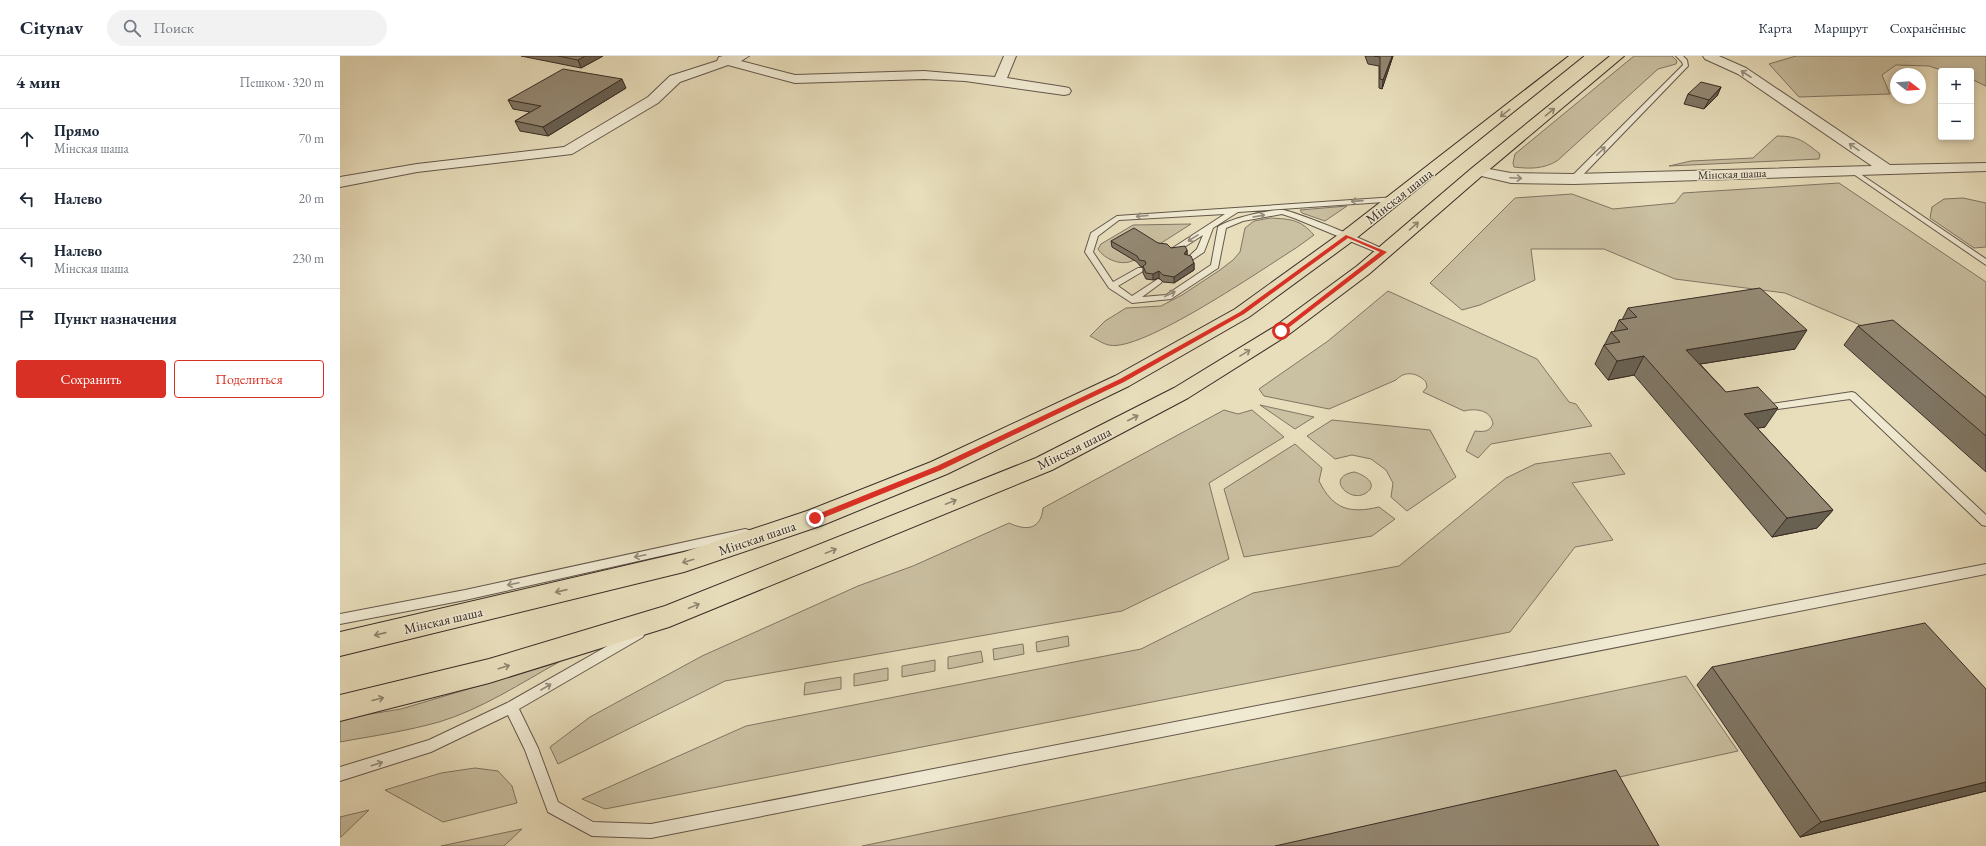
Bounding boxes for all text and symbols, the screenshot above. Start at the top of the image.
search box [107,10,387,46]
text: Citynav [20,15,83,40]
icon: search [121,17,143,39]
text: Поиск [153,18,194,37]
text: Карта [1759,19,1792,37]
text: Маршрут [1814,19,1868,37]
text: Сохранённые [1890,19,1966,37]
north arrow [1890,68,1926,104]
map controls [1938,68,1974,140]
button: + [1938,68,1974,104]
one-way arrow [1740,70,1752,78]
text: 4 мин [16,71,60,93]
text: Пешком · 320 m [240,74,324,91]
button: − [1938,104,1974,140]
one-way arrow [1545,107,1556,116]
one-way arrow [1499,108,1510,117]
text: Прямо [54,121,99,140]
icon: ahead [16,128,38,150]
text: 70 m [299,130,324,147]
text: Мінская шаша [54,140,129,157]
one-way arrow [1849,143,1860,151]
one-way arrow [1596,146,1606,156]
street label: Мінская шаша [1362,164,1437,228]
street label: Мінская шаша [1697,165,1767,183]
one-way arrow [1509,174,1522,181]
icon: left [16,188,38,210]
text: Налево [54,189,102,208]
text: 20 m [299,190,324,207]
one-way arrow [1351,198,1364,205]
one-way arrow [1136,212,1149,220]
one-way arrow [1252,212,1265,220]
one-way arrow [1408,222,1419,231]
one-way arrow [1188,234,1199,242]
text: Налево [54,241,102,260]
icon: left [16,248,38,270]
text: 230 m [293,250,324,267]
text: Мінская шаша [54,260,129,277]
one-way arrow [1164,290,1176,297]
icon: arrive [16,308,38,330]
text: Пункт назначения [54,309,177,328]
route start [1272,322,1290,340]
one-way arrow [1239,349,1251,357]
button: Сохранить [16,360,166,398]
button: Поделиться [174,360,324,398]
one-way arrow [1126,414,1138,422]
street label: Мінская шаша [1034,422,1114,474]
one-way arrow [945,498,957,505]
route end [806,509,824,527]
street label: Мінская шаша [716,516,798,560]
one-way arrow [824,547,836,555]
one-way arrow [634,553,647,561]
one-way arrow [681,558,694,565]
one-way arrow [507,580,520,588]
one-way arrow [555,588,568,596]
street label: Мінская шаша [402,602,485,638]
one-way arrow [688,602,700,609]
one-way arrow [374,631,387,639]
one-way arrow [497,663,510,670]
one-way arrow [540,682,552,690]
one-way arrow [371,695,384,702]
one-way arrow [371,759,383,767]

